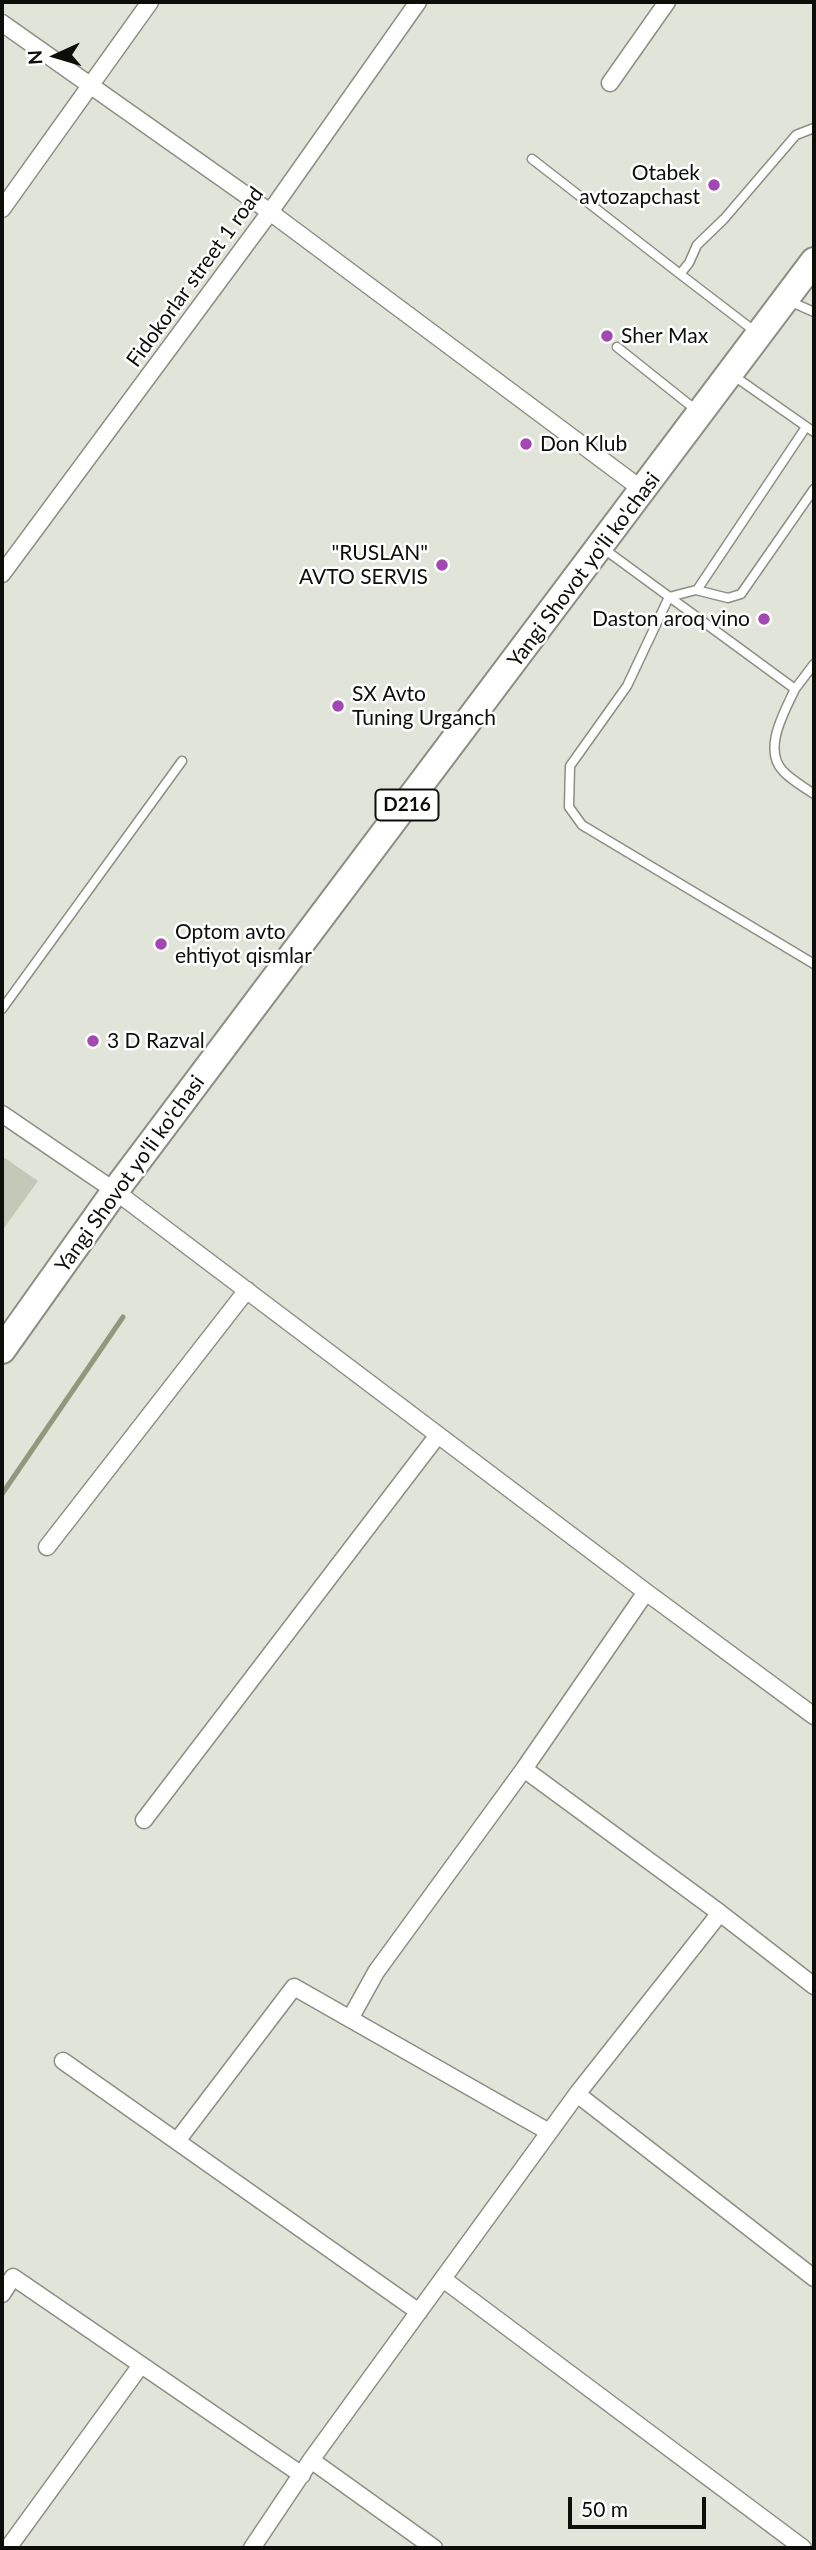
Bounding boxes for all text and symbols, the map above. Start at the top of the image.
north arrow [21,21,91,91]
text: N [23,49,47,66]
place label: Otabek avtozapchast [579,160,700,210]
marker: Otabek avtozapchast [706,177,722,193]
street label: Fidokorlar street 1 road [121,182,269,372]
place label: Sher Max [621,323,708,349]
marker: Sher Max [599,328,615,344]
place label: Don Klub [540,431,627,457]
marker: Don Klub [518,436,534,452]
street label: Yangi Shovot yo'li ko'chasi [503,468,665,672]
place label: "RUSLAN" AVTO SERVIS [299,540,428,590]
marker: "RUSLAN" AVTO SERVIS [434,557,450,573]
place label: Daston aroq vino [592,606,750,632]
marker: Daston aroq vino [756,611,772,627]
place label: SX Avto Tuning Urganch [352,681,496,731]
marker: SX Avto Tuning Urganch [330,698,346,714]
road number: D216 [376,790,438,820]
place label: Optom avto ehtiyot qismlar [175,919,312,969]
marker: Optom avto ehtiyot qismlar [153,936,169,952]
place label: 3 D Razval [107,1028,205,1054]
marker: 3 D Razval [85,1033,101,1049]
street label: Yangi Shovot yo'li ko'chasi [50,1071,210,1277]
scale bar [571,2484,709,2528]
text: 50 m [581,2496,628,2521]

